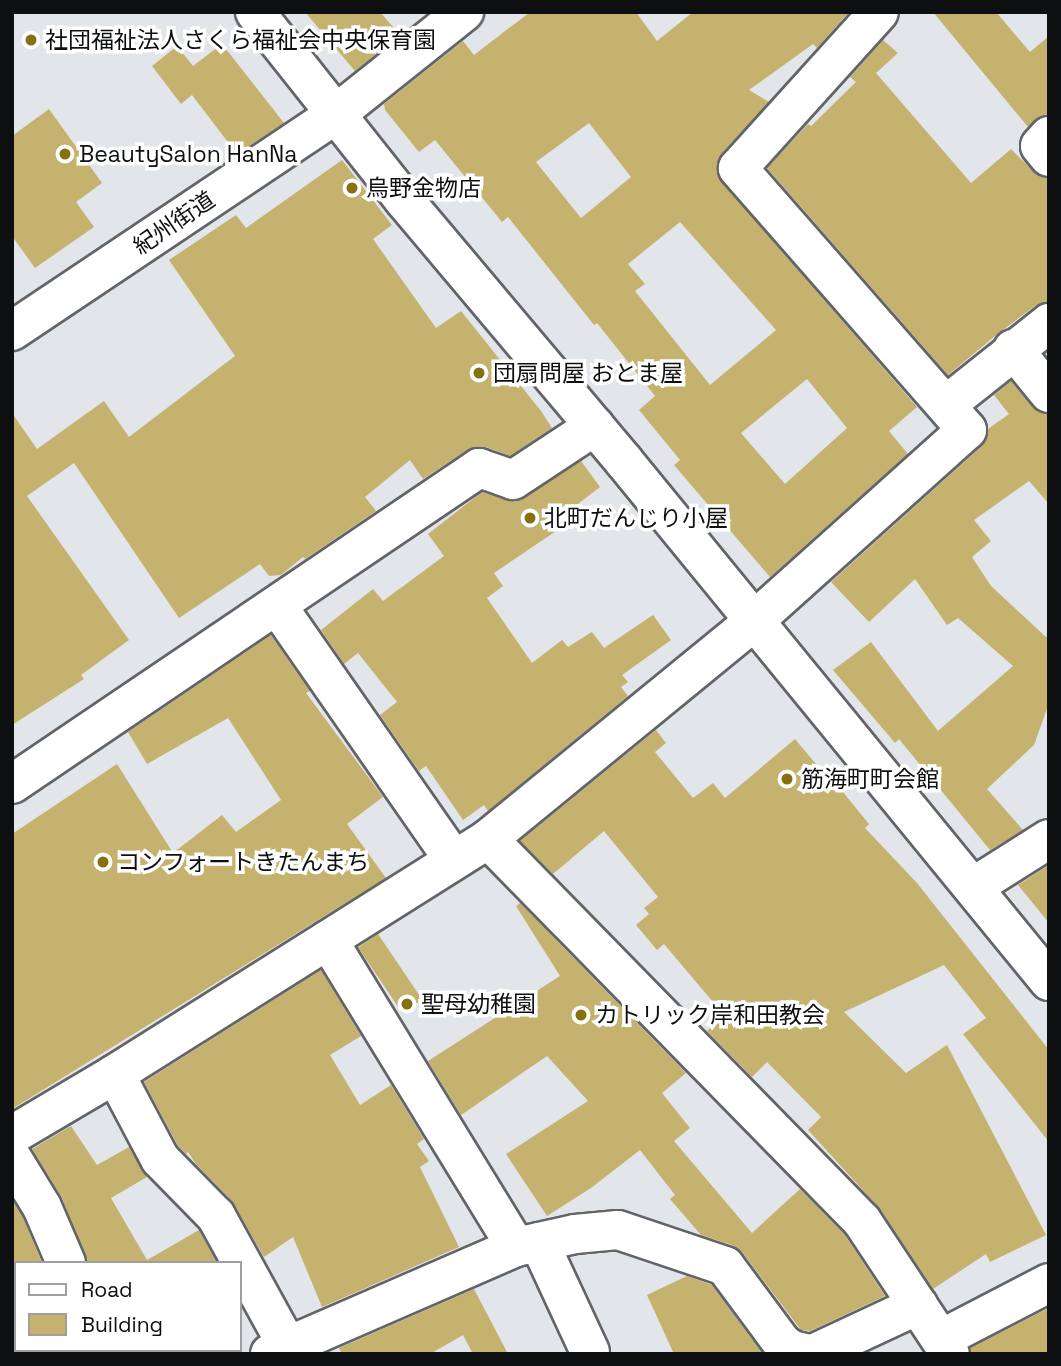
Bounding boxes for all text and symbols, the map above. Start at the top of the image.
place label: 社団福祉法人さくら福祉会中央保育園 [45,26,436,54]
marker: 社団福祉法人さくら福祉会中央保育園 [23,32,39,48]
place label: BeautySalon HanNa [79,140,298,168]
marker: BeautySalon HanNa [57,146,73,162]
place label: 烏野金物店 [366,174,481,202]
marker: 烏野金物店 [344,180,360,196]
street label: 紀州街道 [128,186,220,260]
place label: 団扇問屋 おとま屋 [493,359,683,387]
marker: 団扇問屋 おとま屋 [471,365,487,381]
place label: 北町だんじり小屋 [544,504,728,532]
marker: 北町だんじり小屋 [522,510,538,526]
place label: 筋海町町会館 [801,765,939,793]
marker: 筋海町町会館 [779,771,795,787]
place label: コンフォートきたんまち [117,848,370,876]
marker: コンフォートきたんまち [95,854,111,870]
place label: 聖母幼稚園 [421,990,536,1018]
marker: 聖母幼稚園 [399,996,415,1012]
place label: カトリック岸和田教会 [595,1001,825,1029]
marker: カトリック岸和田教会 [573,1007,589,1023]
legend [14,1261,242,1352]
text: Road [81,1276,133,1303]
text: Building [81,1311,163,1338]

